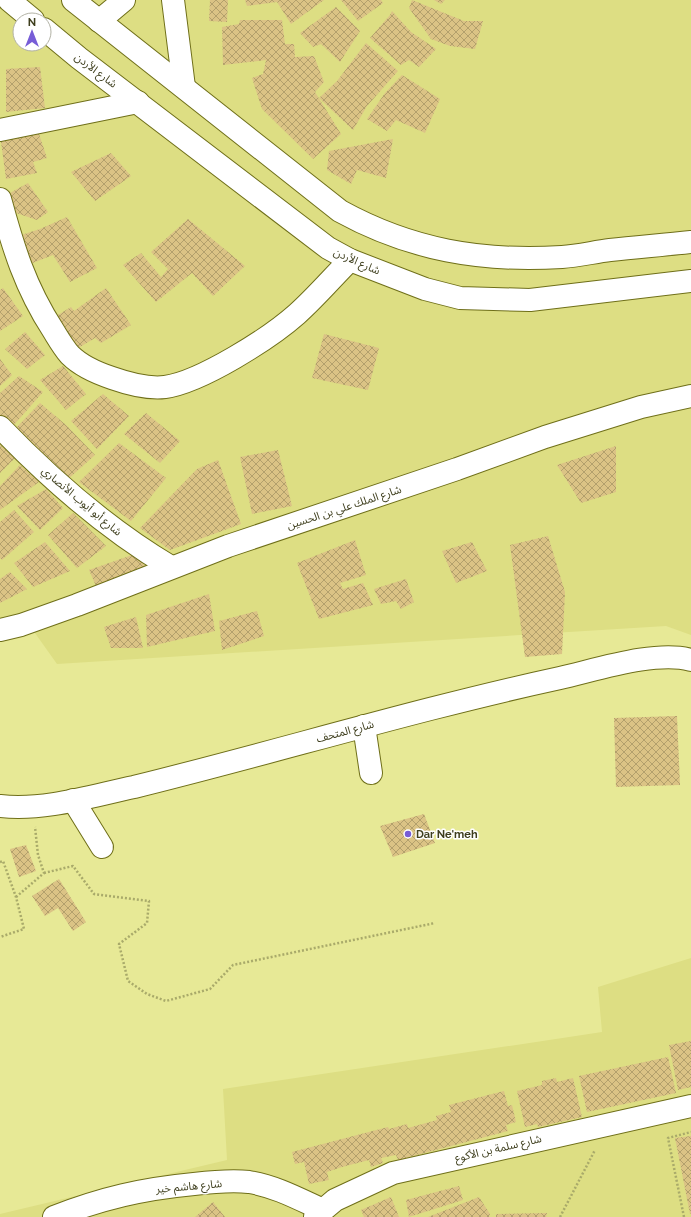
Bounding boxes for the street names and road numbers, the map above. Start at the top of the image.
street label: شارع الأردن [71,50,120,92]
street label: شارع الأردن [331,245,383,279]
street label: شارع أبو أيوب الأنصاري [37,464,125,541]
street label: شارع الملك علي بن الحسين [285,483,404,535]
street label: شارع المتحف [315,717,376,746]
street label: شارع سلمة بن الأكوع [453,1132,543,1166]
street label: شارع هاشم خير [154,1177,223,1198]

